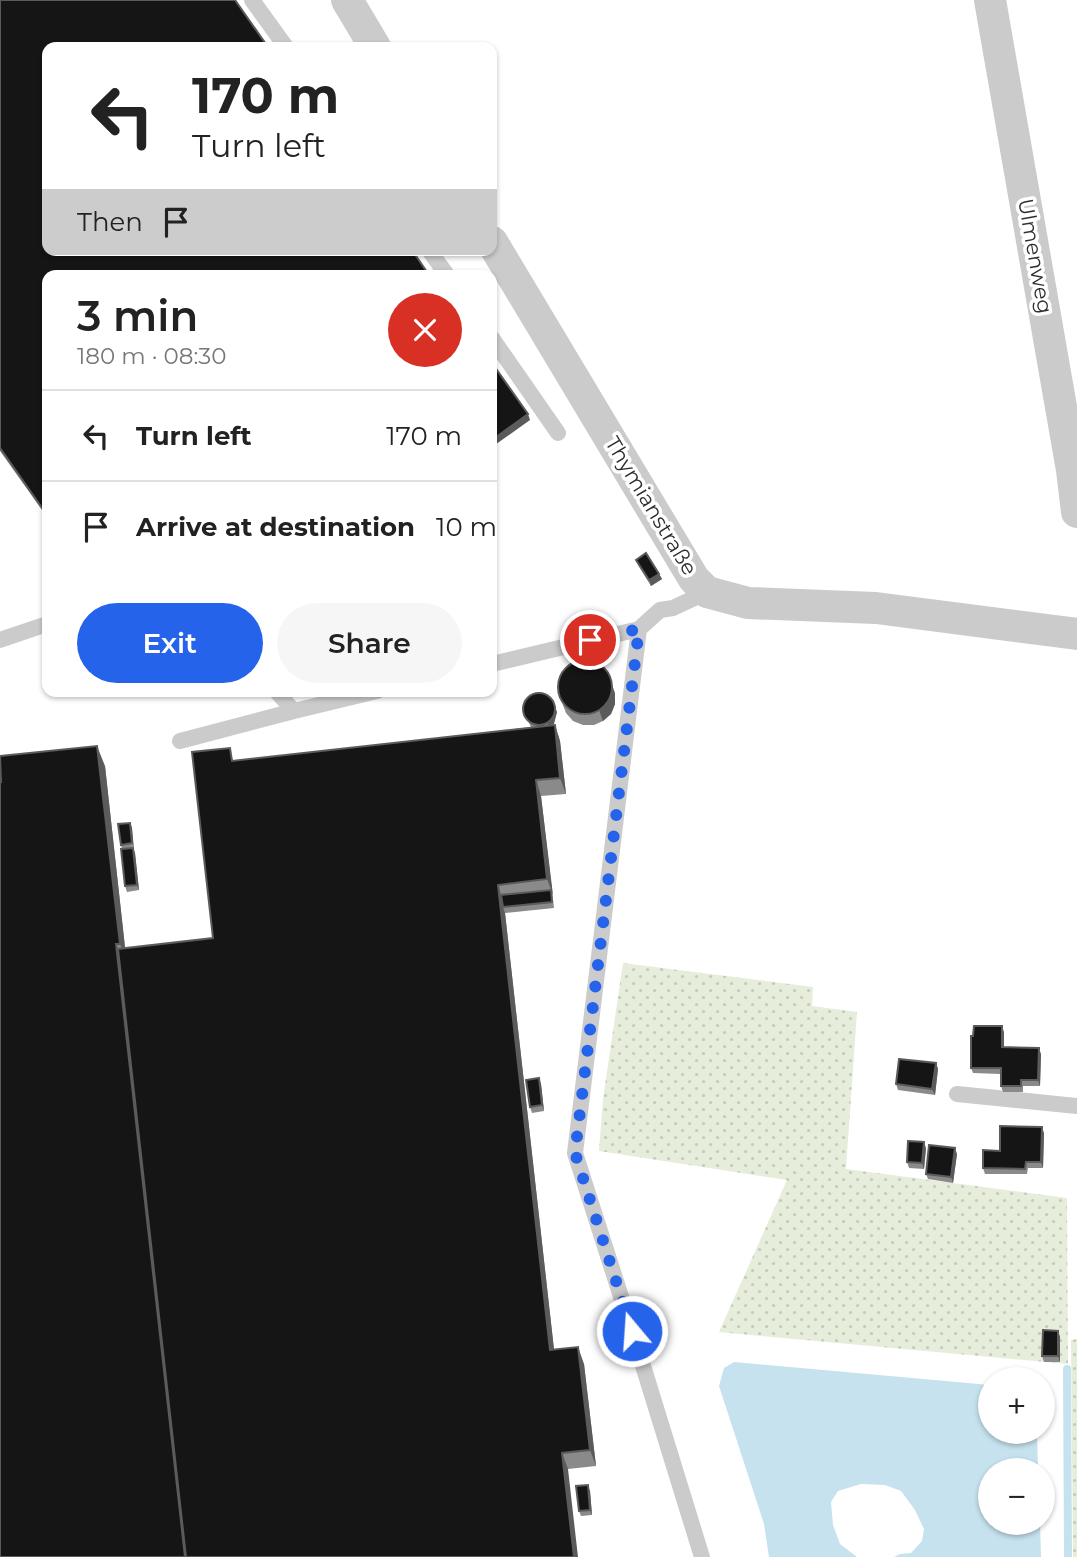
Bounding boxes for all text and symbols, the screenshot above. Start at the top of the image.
text: 170 m [192,66,339,125]
icon: left [77,70,168,161]
text: Turn left [192,126,326,165]
street label: Ulmenweg [1013,196,1058,315]
icon: arrive [157,203,195,241]
text: Then [77,206,143,238]
text: 3 min [77,290,198,342]
button: close [388,293,462,367]
text: 180 m · 08:30 [77,342,226,370]
icon: left [77,417,115,455]
text: Turn left [136,420,252,452]
text: 170 m [386,420,462,452]
street label: Thymianstraße [600,432,703,580]
icon: arrive [77,508,115,546]
text: Arrive at destination [136,511,415,543]
text: 10 m [436,511,497,543]
button: Exit [77,603,263,683]
button: Share [277,603,462,683]
pin [560,610,620,670]
icon: arrive [571,621,609,659]
position arrow [595,1294,669,1368]
map controls [978,1367,1055,1535]
button: + [978,1367,1055,1444]
button: − [978,1458,1055,1535]

